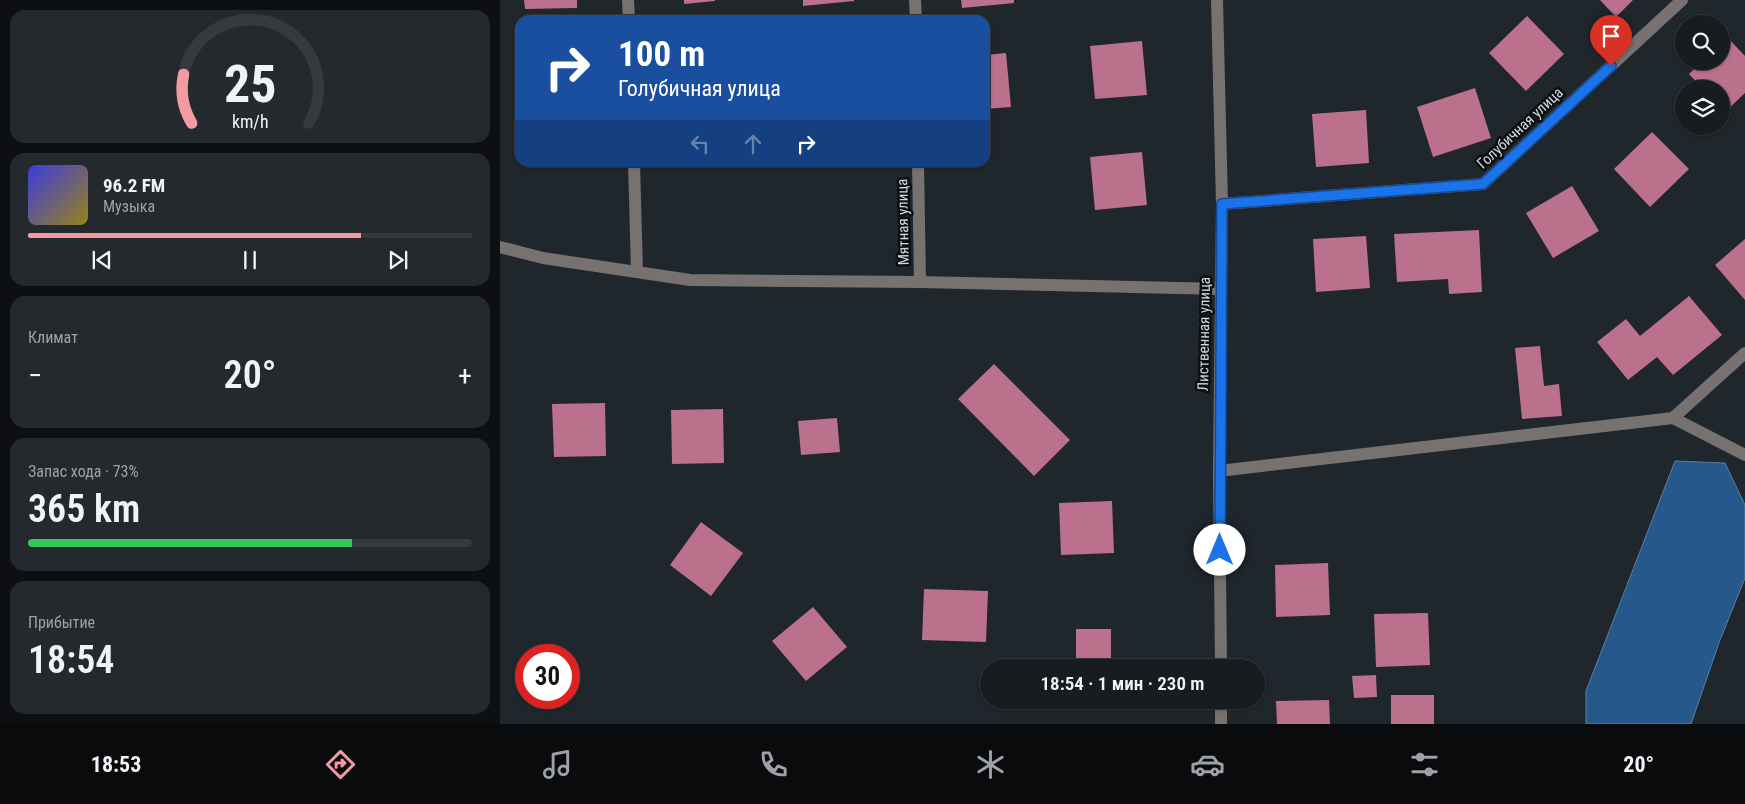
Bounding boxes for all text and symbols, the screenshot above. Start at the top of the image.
pin [1590,15,1632,66]
map controls [1675,15,1730,135]
button: search [1675,15,1730,70]
icon: arrive [1597,22,1625,50]
text: 100 m [618,34,705,75]
icon: right [535,35,600,100]
text: 25 [224,54,276,115]
text: Голубичная улица [618,76,781,101]
button: layers [1675,80,1730,135]
street label: Голубичная улица [1473,84,1567,172]
text: km/h [232,111,268,132]
icon: left [686,130,714,158]
icon: ahead [739,130,767,158]
icon: right [792,130,820,158]
text: 96.2 FM [103,174,165,197]
street label: Мятная улица [893,178,913,266]
text: Музыка [103,197,155,216]
icon: previous [88,246,116,274]
icon: pause [236,246,264,274]
icon: next [384,246,412,274]
street label: Лиственная улица [1194,277,1214,391]
text: Климат [28,328,78,347]
text: 20° [224,353,276,397]
text: − [28,359,42,392]
text: + [458,359,472,392]
text: Запас хода · 73% [28,462,139,481]
text: 365 km [28,487,140,531]
position arrow [1193,523,1245,575]
text: Прибытие [28,613,95,632]
text: 18:54 [28,638,114,682]
speed limit sign: 30 [515,644,580,709]
text: 18:54 · 1 мин · 230 m [1041,672,1204,695]
icon: directions [323,747,358,782]
icon: music [540,747,575,782]
icon: phone [756,747,791,782]
icon: climate [973,747,1008,782]
icon: car [1190,747,1225,782]
icon: filters [1407,747,1442,782]
text: 18:53 [91,752,141,777]
text: 20° [1623,752,1654,777]

